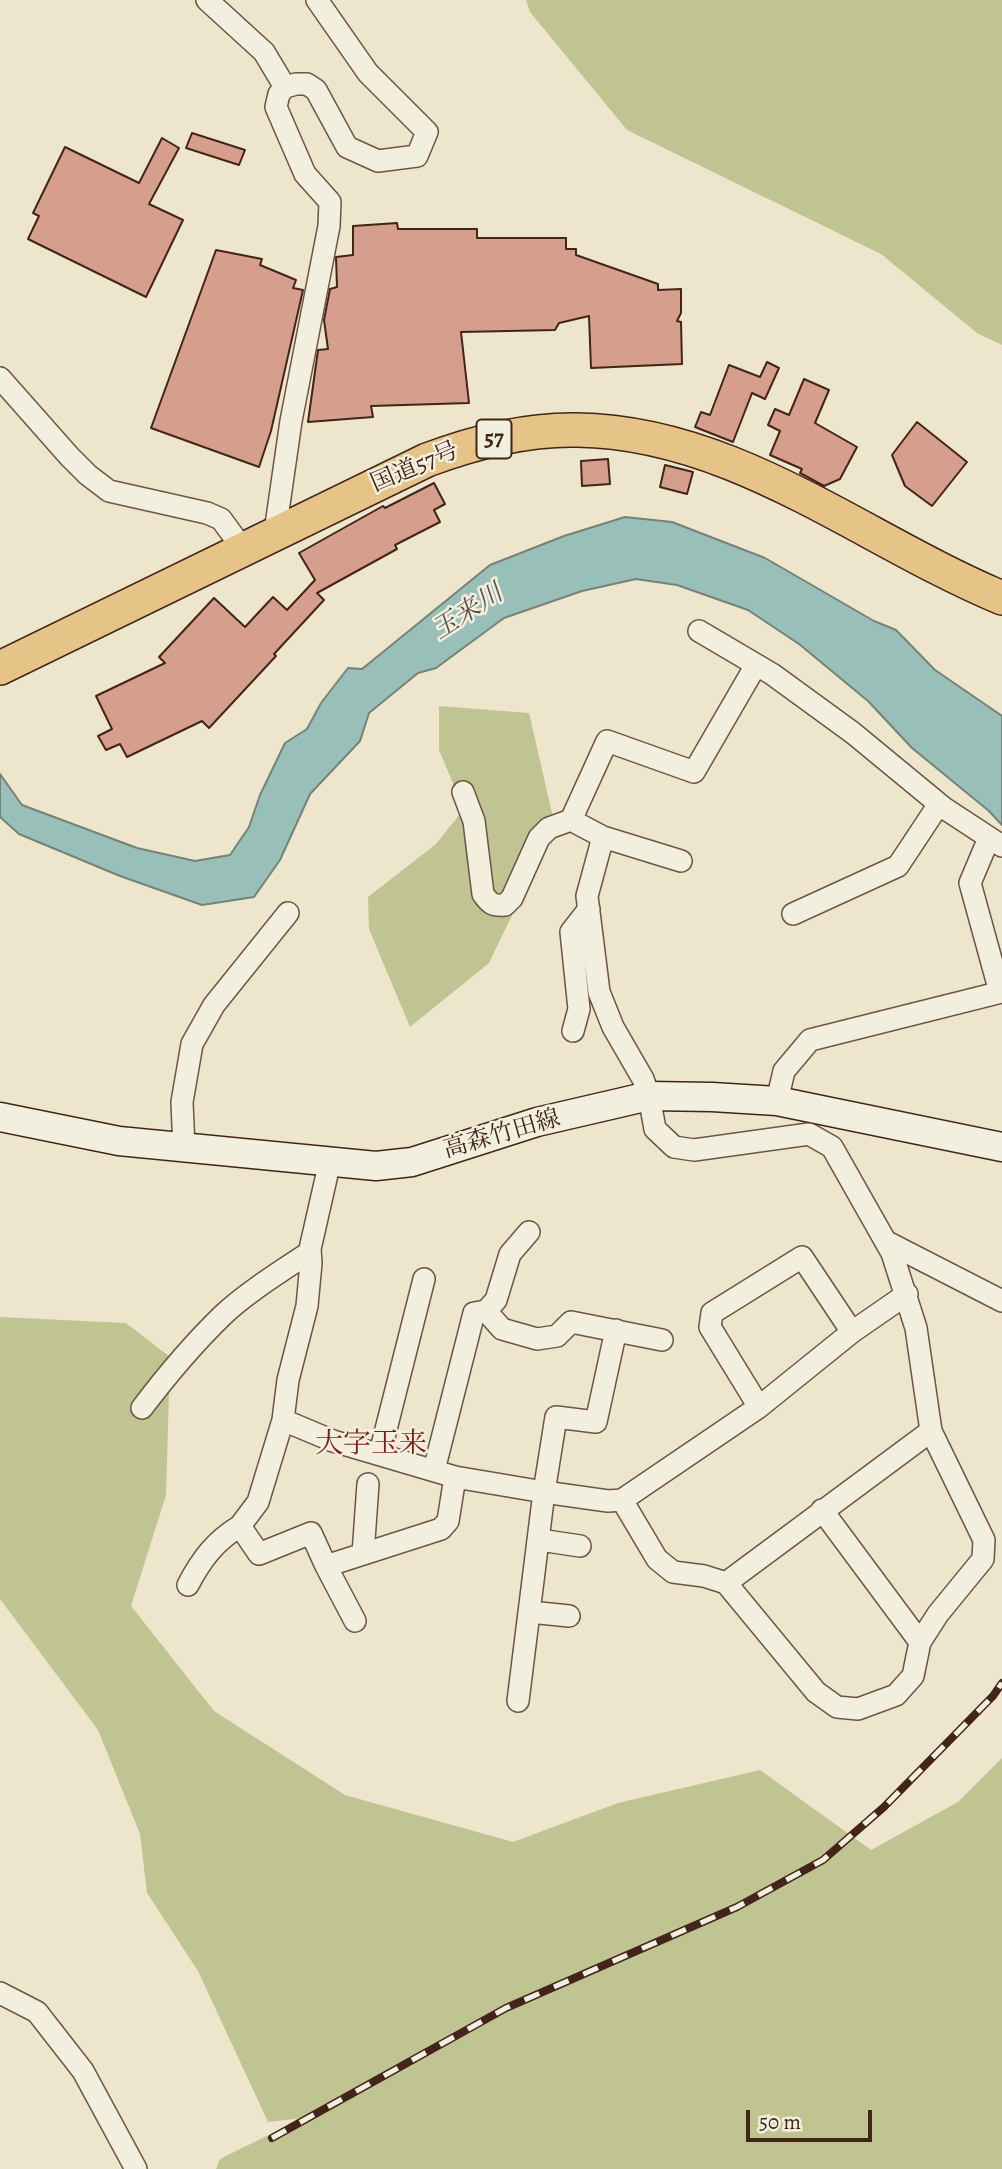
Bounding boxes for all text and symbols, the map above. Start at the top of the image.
road number: 57 [476,420,512,458]
street label: 国道57号 [367,437,463,499]
water label: 玉来川 [427,579,509,647]
street label: 高森竹田線 [440,1105,564,1165]
district label: 大字玉来 [315,1428,427,1462]
scale bar [750,2096,876,2140]
text: 50 m [759,2108,801,2136]

